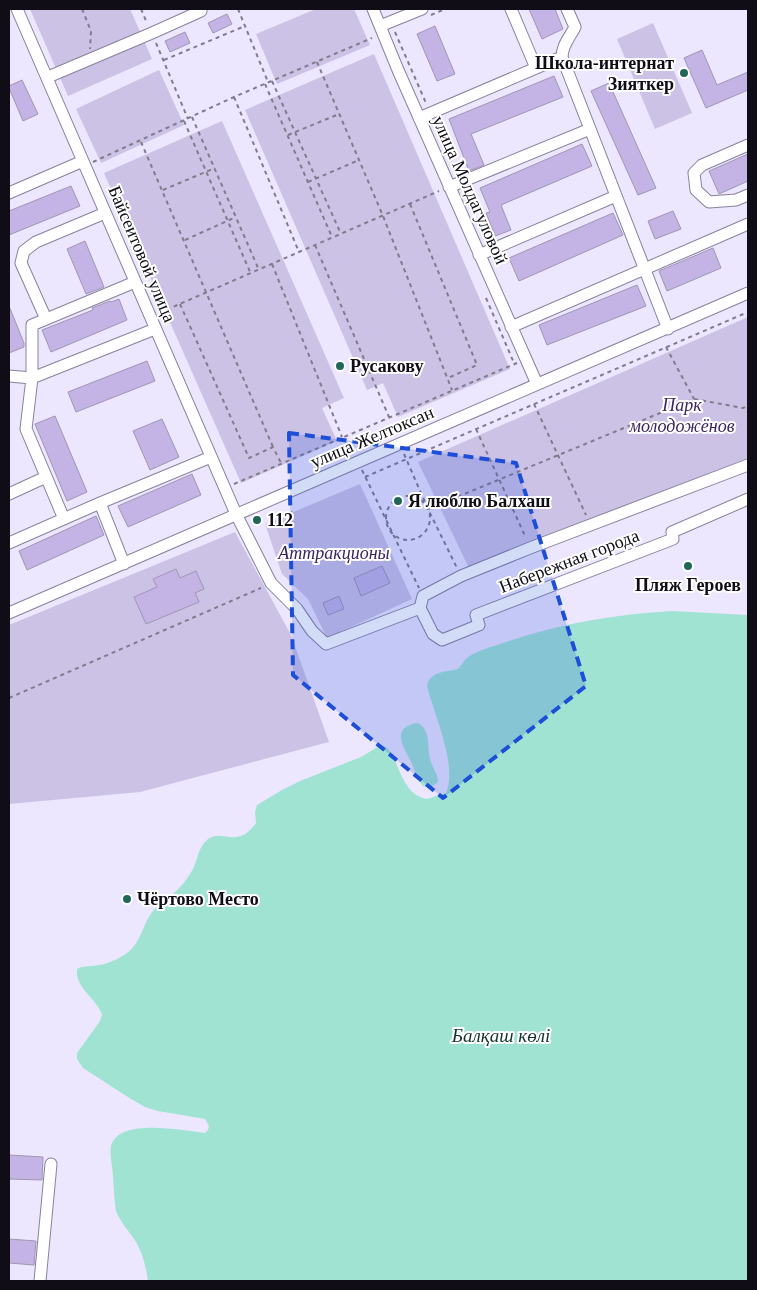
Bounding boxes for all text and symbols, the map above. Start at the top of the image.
place label: Школа-интернат Зияткер [535,53,674,94]
marker: Школа-интернат Зияткер [678,67,690,79]
street label: улица Молдагуловой [428,113,512,267]
street label: Байсеитовой улица [104,183,180,325]
place label: Русакову [350,356,423,376]
marker: Русакову [334,360,346,372]
park label: Парк молодожёнов [628,395,735,436]
street label: улица Желтоксан [307,402,437,472]
place label: Я люблю Балхаш [408,491,550,511]
marker: Я люблю Балхаш [392,495,404,507]
place label: 112 [267,510,293,530]
marker: 112 [251,514,263,526]
street label: Набережная города [496,525,642,597]
park label: Аттракционы [277,543,390,563]
marker: Пляж Героев [682,560,694,572]
place label: Пляж Героев [635,575,741,595]
place label: Чёртово Место [137,889,259,909]
marker: Чёртово Место [121,893,133,905]
water label: Балқаш көлі [451,1025,550,1046]

